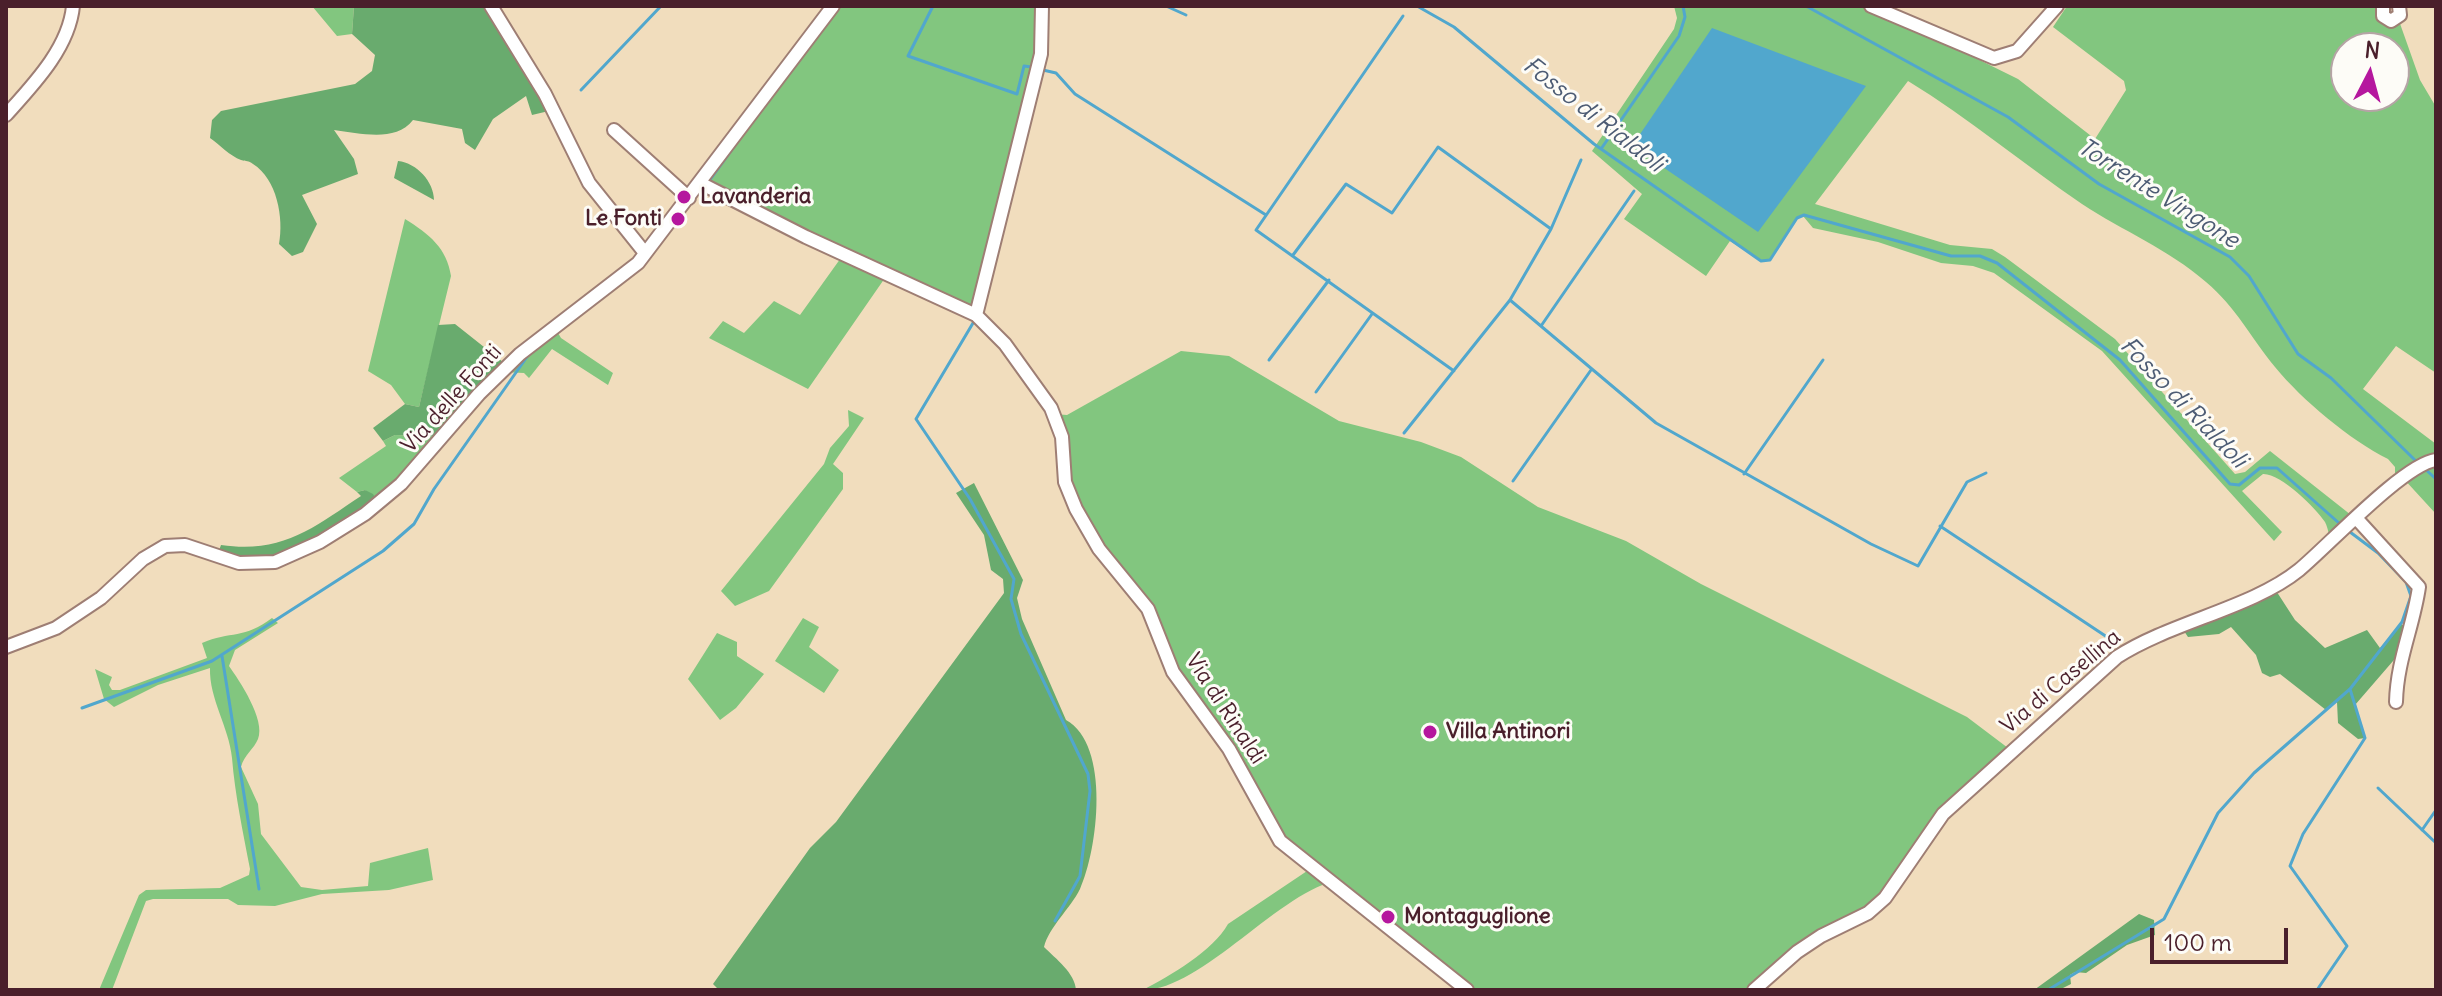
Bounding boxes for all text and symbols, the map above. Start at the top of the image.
north arrow [2330,32,2410,112]
text: N [2363,35,2381,65]
water label: Fosso di Rialdoli [1517,51,1669,179]
water label: Torrente Vingone [2072,133,2244,255]
place label: Lavanderia [700,184,811,210]
marker: Lavanderia [675,188,693,206]
place label: Le Fonti [585,206,662,232]
marker: Le Fonti [669,210,687,228]
water label: Fosso di Rialdoli [2113,332,2253,474]
street label: Via delle Fonti [396,339,508,459]
street label: Via di Casellina [1996,624,2126,740]
street label: Via di Rinaldi [1179,649,1271,769]
place label: Villa Antinori [1446,719,1570,745]
marker: Villa Antinori [1421,723,1439,741]
place label: Montaguglione [1404,904,1551,930]
marker: Montaguglione [1379,908,1397,926]
scale bar [2154,912,2292,962]
text: 100 m [2164,927,2232,957]

